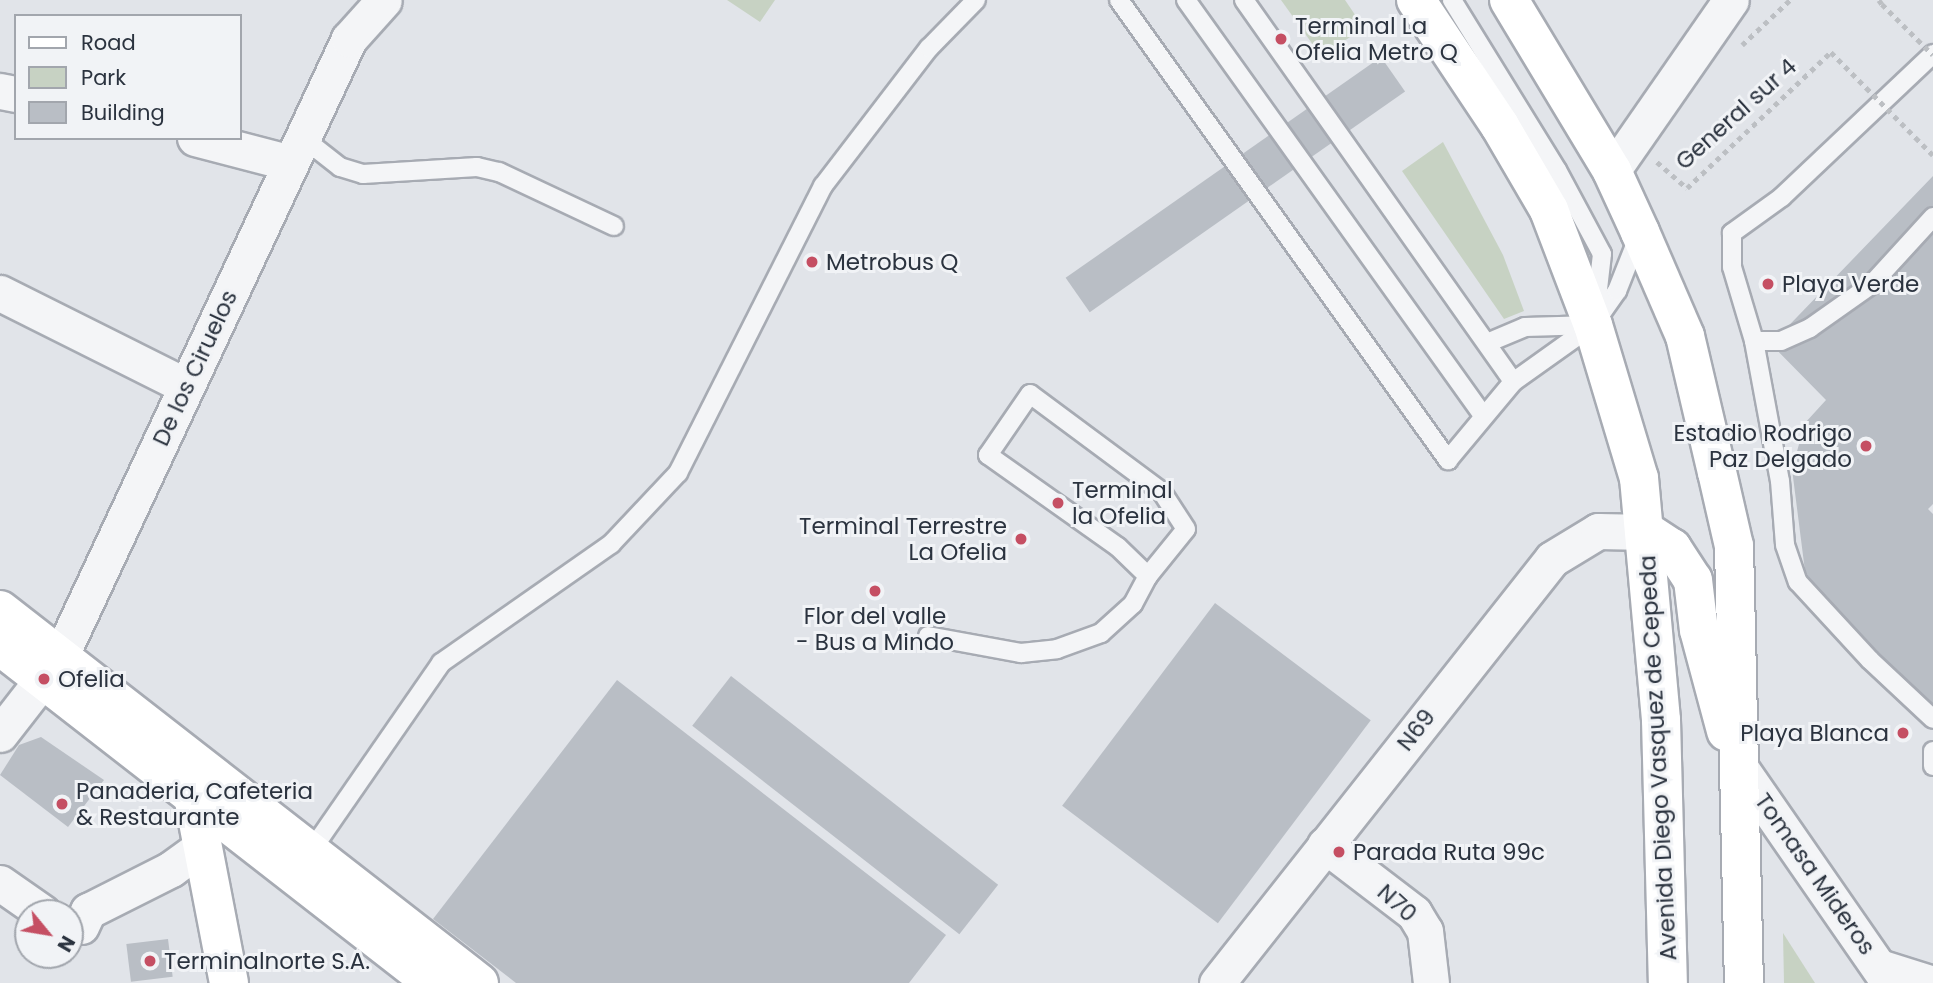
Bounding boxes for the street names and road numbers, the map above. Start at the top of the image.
street label: General sur 4 [1670,53,1802,175]
street label: De los Ciruelos [147,286,243,450]
street label: Avenida Diego Vasquez de Cepeda [1634,555,1682,961]
street label: N69 [1391,704,1441,756]
street label: Tomasa Mideros [1749,788,1881,960]
street label: N70 [1372,878,1422,928]

